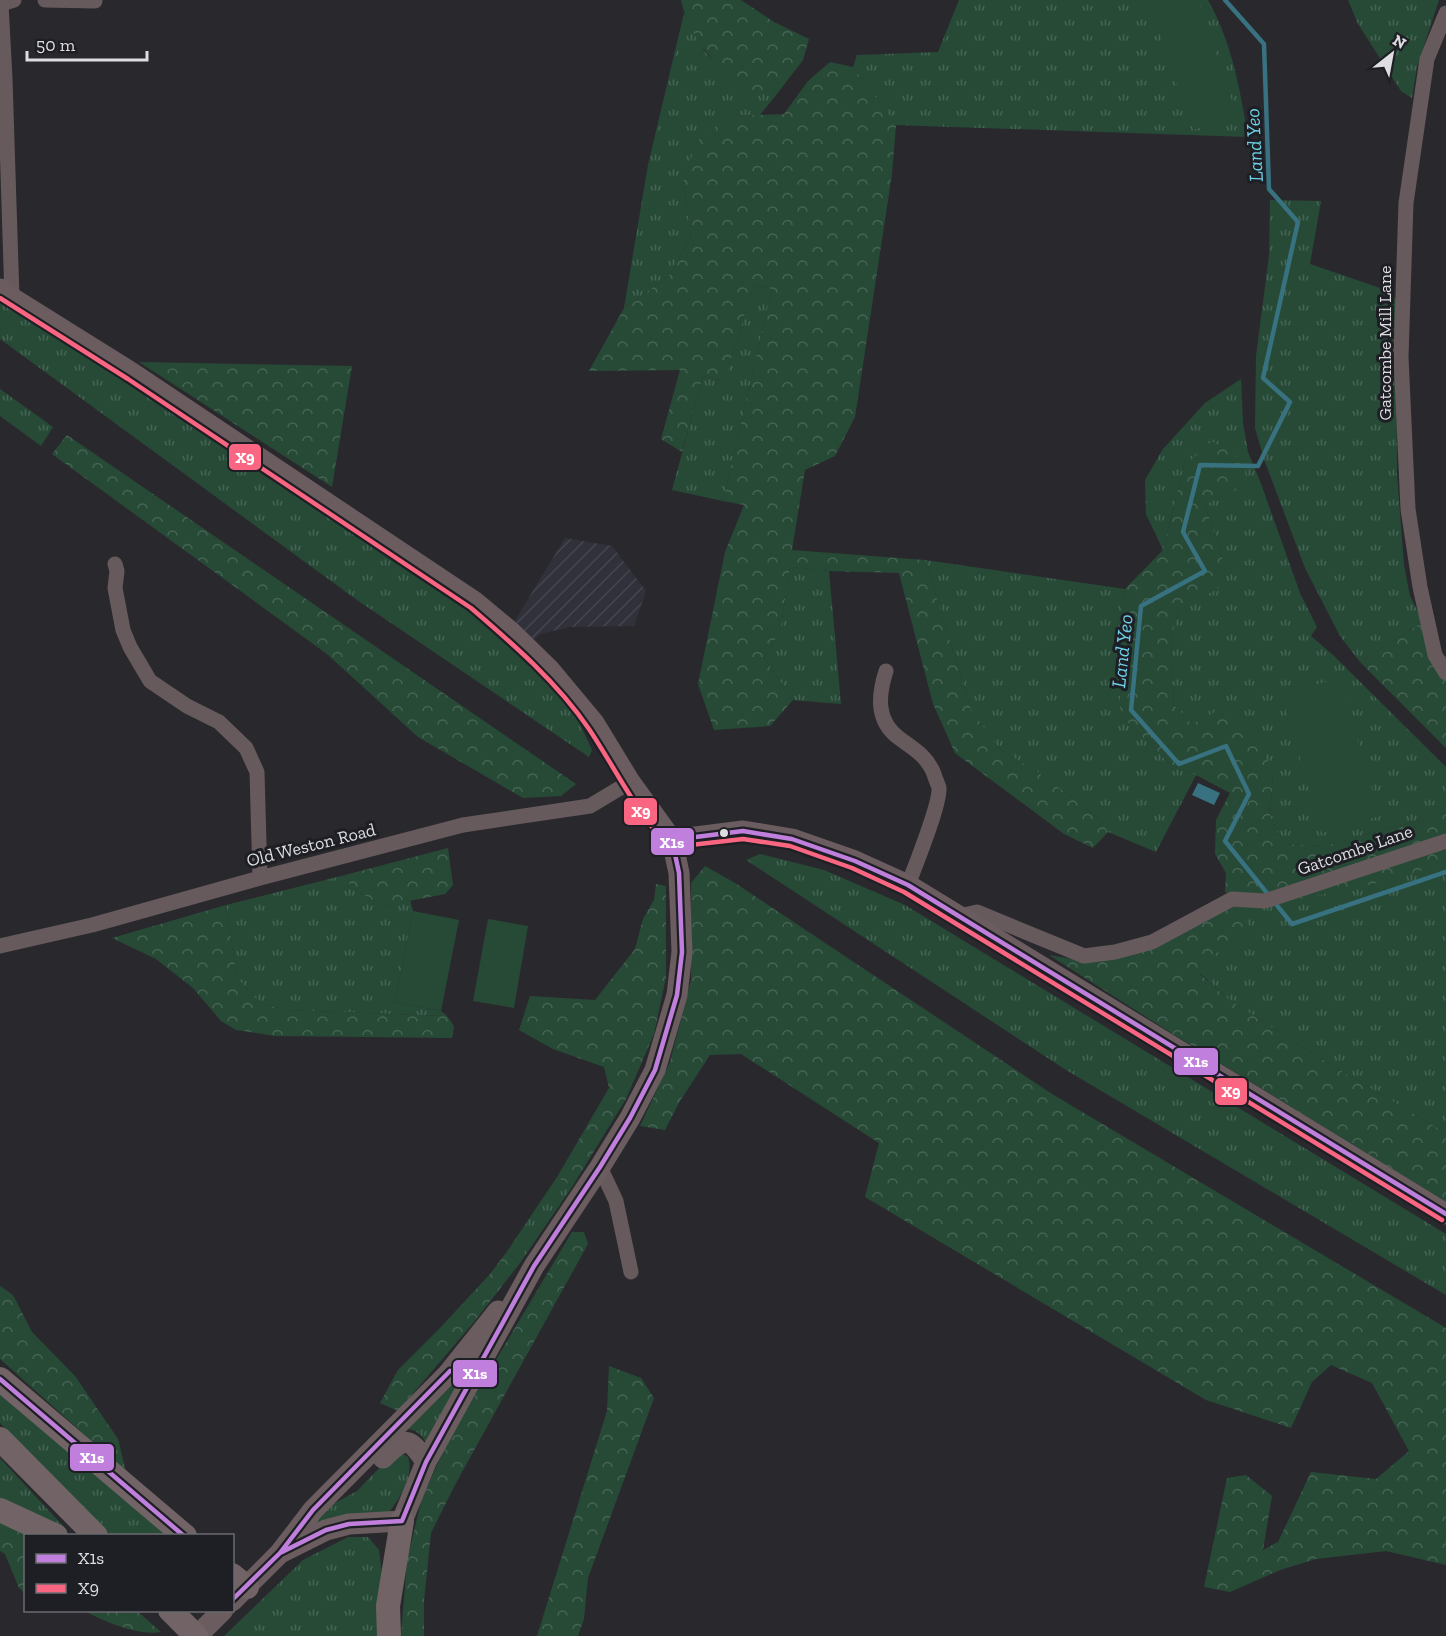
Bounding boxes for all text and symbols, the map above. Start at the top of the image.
scale bar [27,24,147,62]
north arrow [1362,24,1422,84]
text: N [1389,30,1410,53]
text: 50 m [36,34,76,56]
water label: Land Yeo [1240,108,1268,182]
street label: Gatcombe Mill Lane [1374,266,1396,420]
line badge: X9 [228,443,262,471]
text: X9 [235,448,255,467]
water label: Land Yeo [1106,613,1138,689]
line badge: X9 [623,797,658,826]
text: X9 [631,802,651,821]
street label: Old Weston Road [244,818,378,872]
street label: Gatcombe Lane [1295,820,1415,880]
line badge: X1s [650,827,695,856]
unlabelled marker [718,827,730,839]
text: X1s [660,833,684,852]
line badge: X1s [1173,1047,1219,1076]
text: X1s [1184,1052,1208,1071]
line badge: X9 [1214,1077,1248,1106]
text: X9 [1221,1082,1241,1101]
line badge: X1s [452,1359,498,1388]
text: X1s [463,1364,487,1383]
line badge: X1s [69,1443,115,1472]
text: X1s [80,1448,104,1467]
legend [24,1534,234,1612]
text: X1s [78,1547,104,1569]
text: X9 [78,1577,99,1599]

